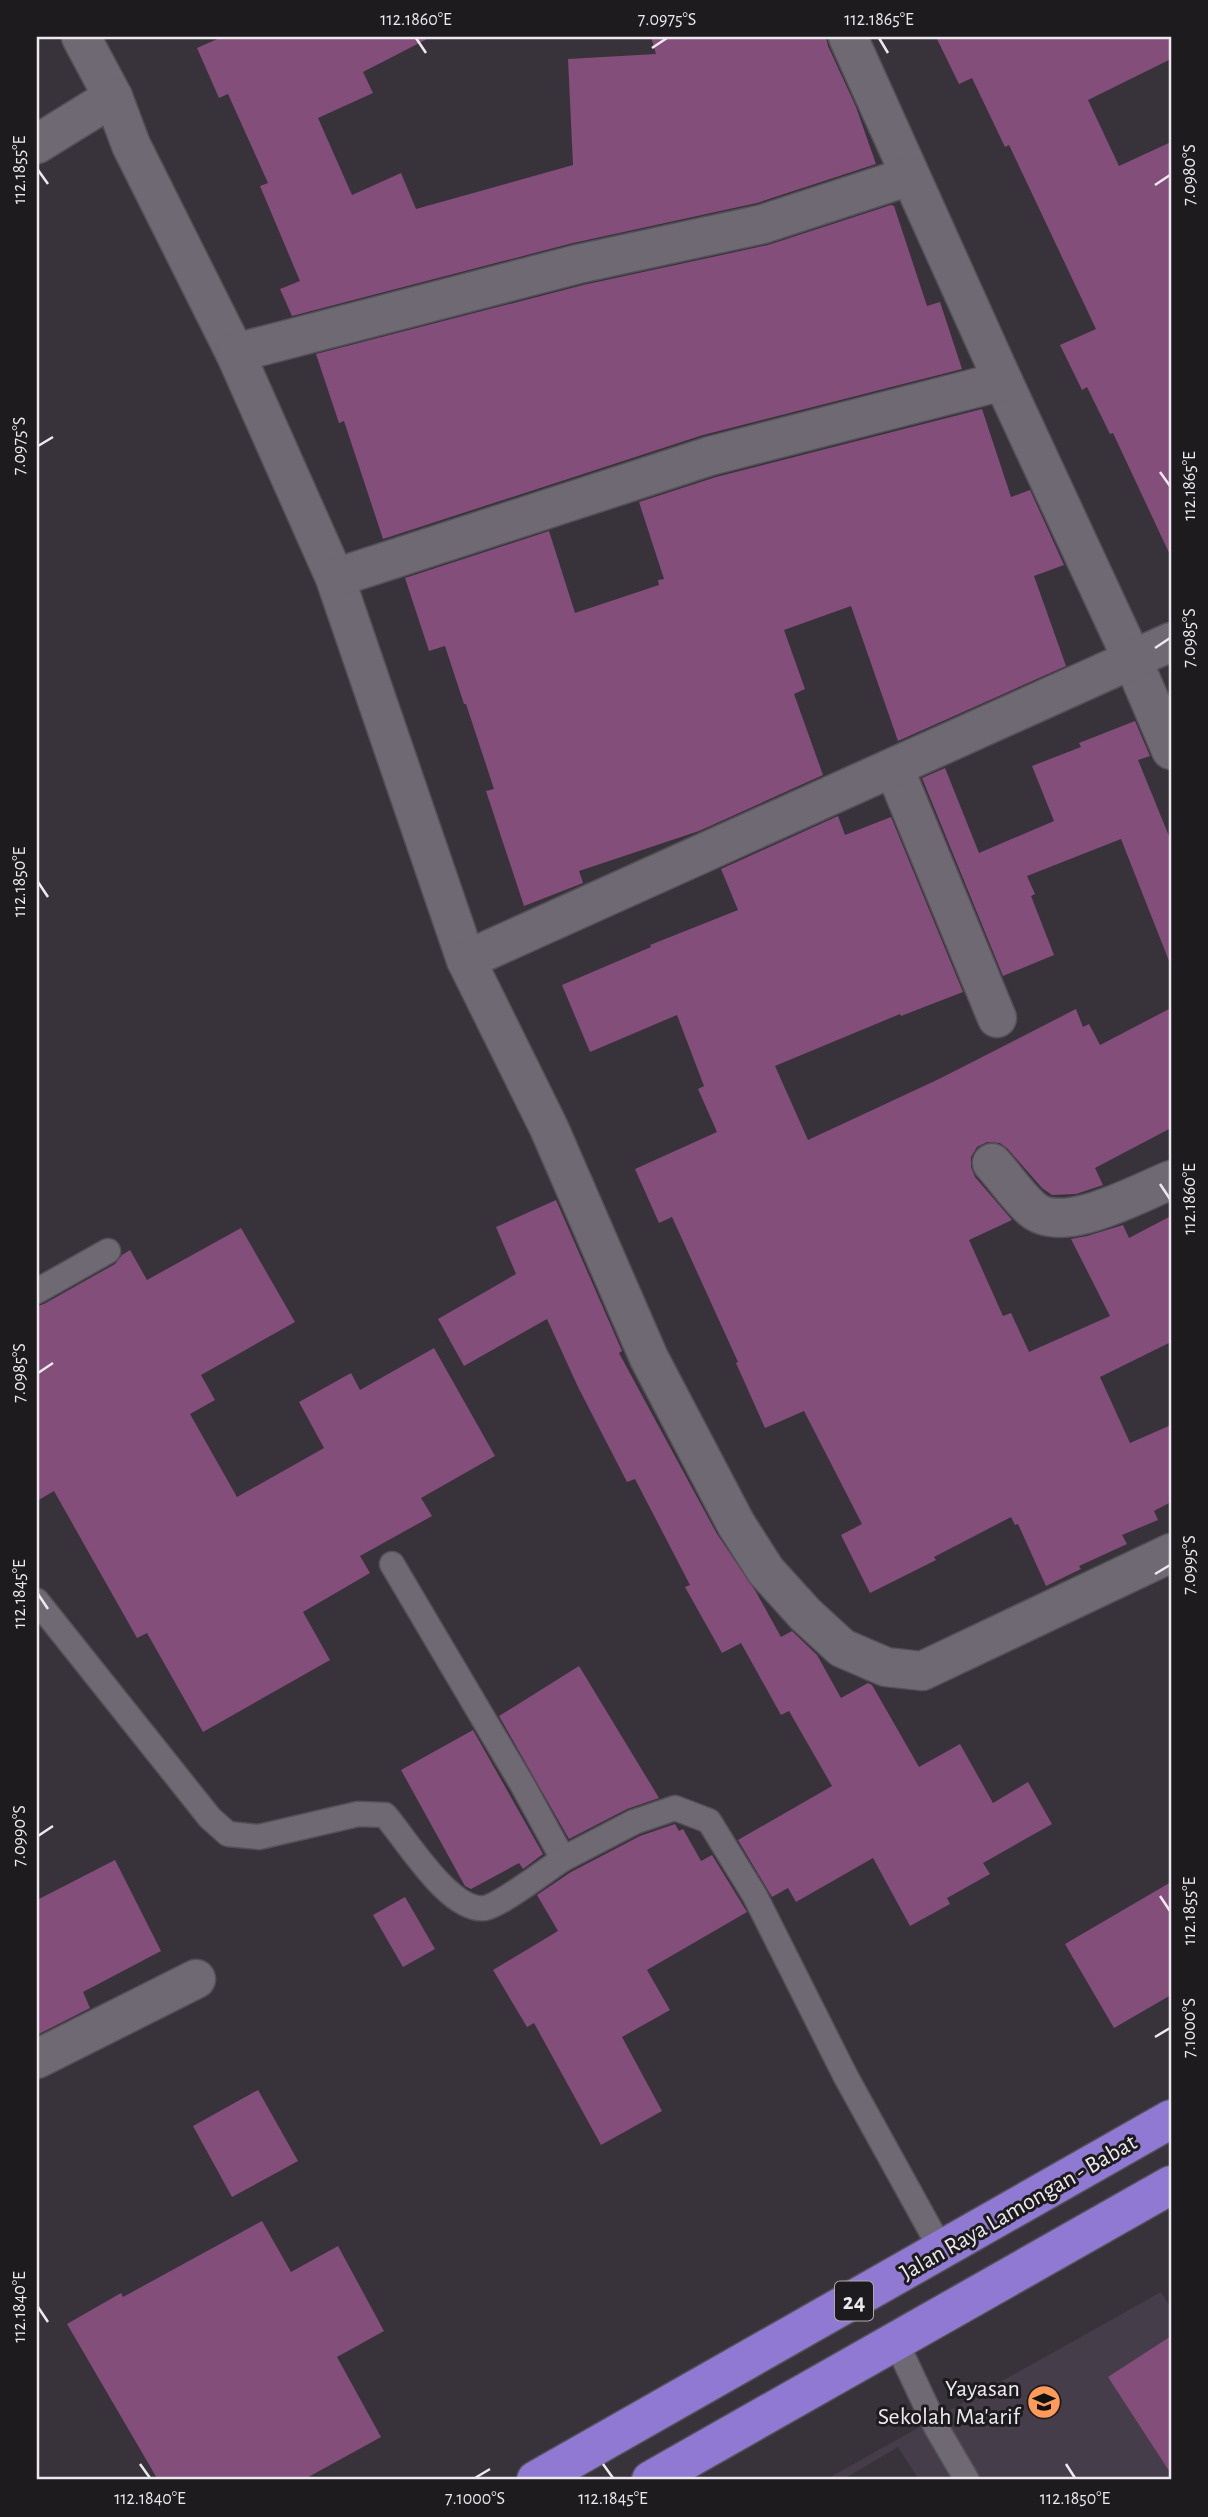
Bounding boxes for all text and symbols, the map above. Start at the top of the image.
text: 112.1860°E [380,11,452,29]
text: 7.0975°S [638,11,696,29]
text: 112.1865°E [844,11,914,29]
text: 112.1855°E [11,135,29,204]
text: 7.0980°S [1181,144,1199,206]
text: 7.0975°S [11,417,29,475]
text: 112.1865°E [1181,451,1199,521]
text: 7.0985°S [1181,608,1199,668]
text: 112.1850°E [11,846,29,917]
text: 112.1860°E [1181,1163,1199,1235]
text: 7.0985°S [11,1343,29,1403]
text: 7.0995°S [1181,1535,1199,1595]
text: 112.1845°E [11,1559,29,1629]
text: 7.0990°S [11,1805,29,1867]
text: 112.1855°E [1181,1876,1199,1945]
text: 7.1000°S [1181,1998,1199,2058]
street label: Jalan Raya Lamongan - Babat [896,2130,1141,2285]
text: 112.1840°E [11,2271,29,2343]
road number: 24 [835,2282,873,2320]
place label: Yayasan Sekolah Ma'arif [878,2377,1022,2429]
school or university icon: Yayasan Sekolah Ma'arif [1025,2383,1063,2421]
text: 112.1840°E [114,2490,186,2508]
text: 7.1000°S [445,2490,505,2508]
text: 112.1845°E [578,2490,648,2508]
text: 112.1850°E [1040,2490,1111,2508]

